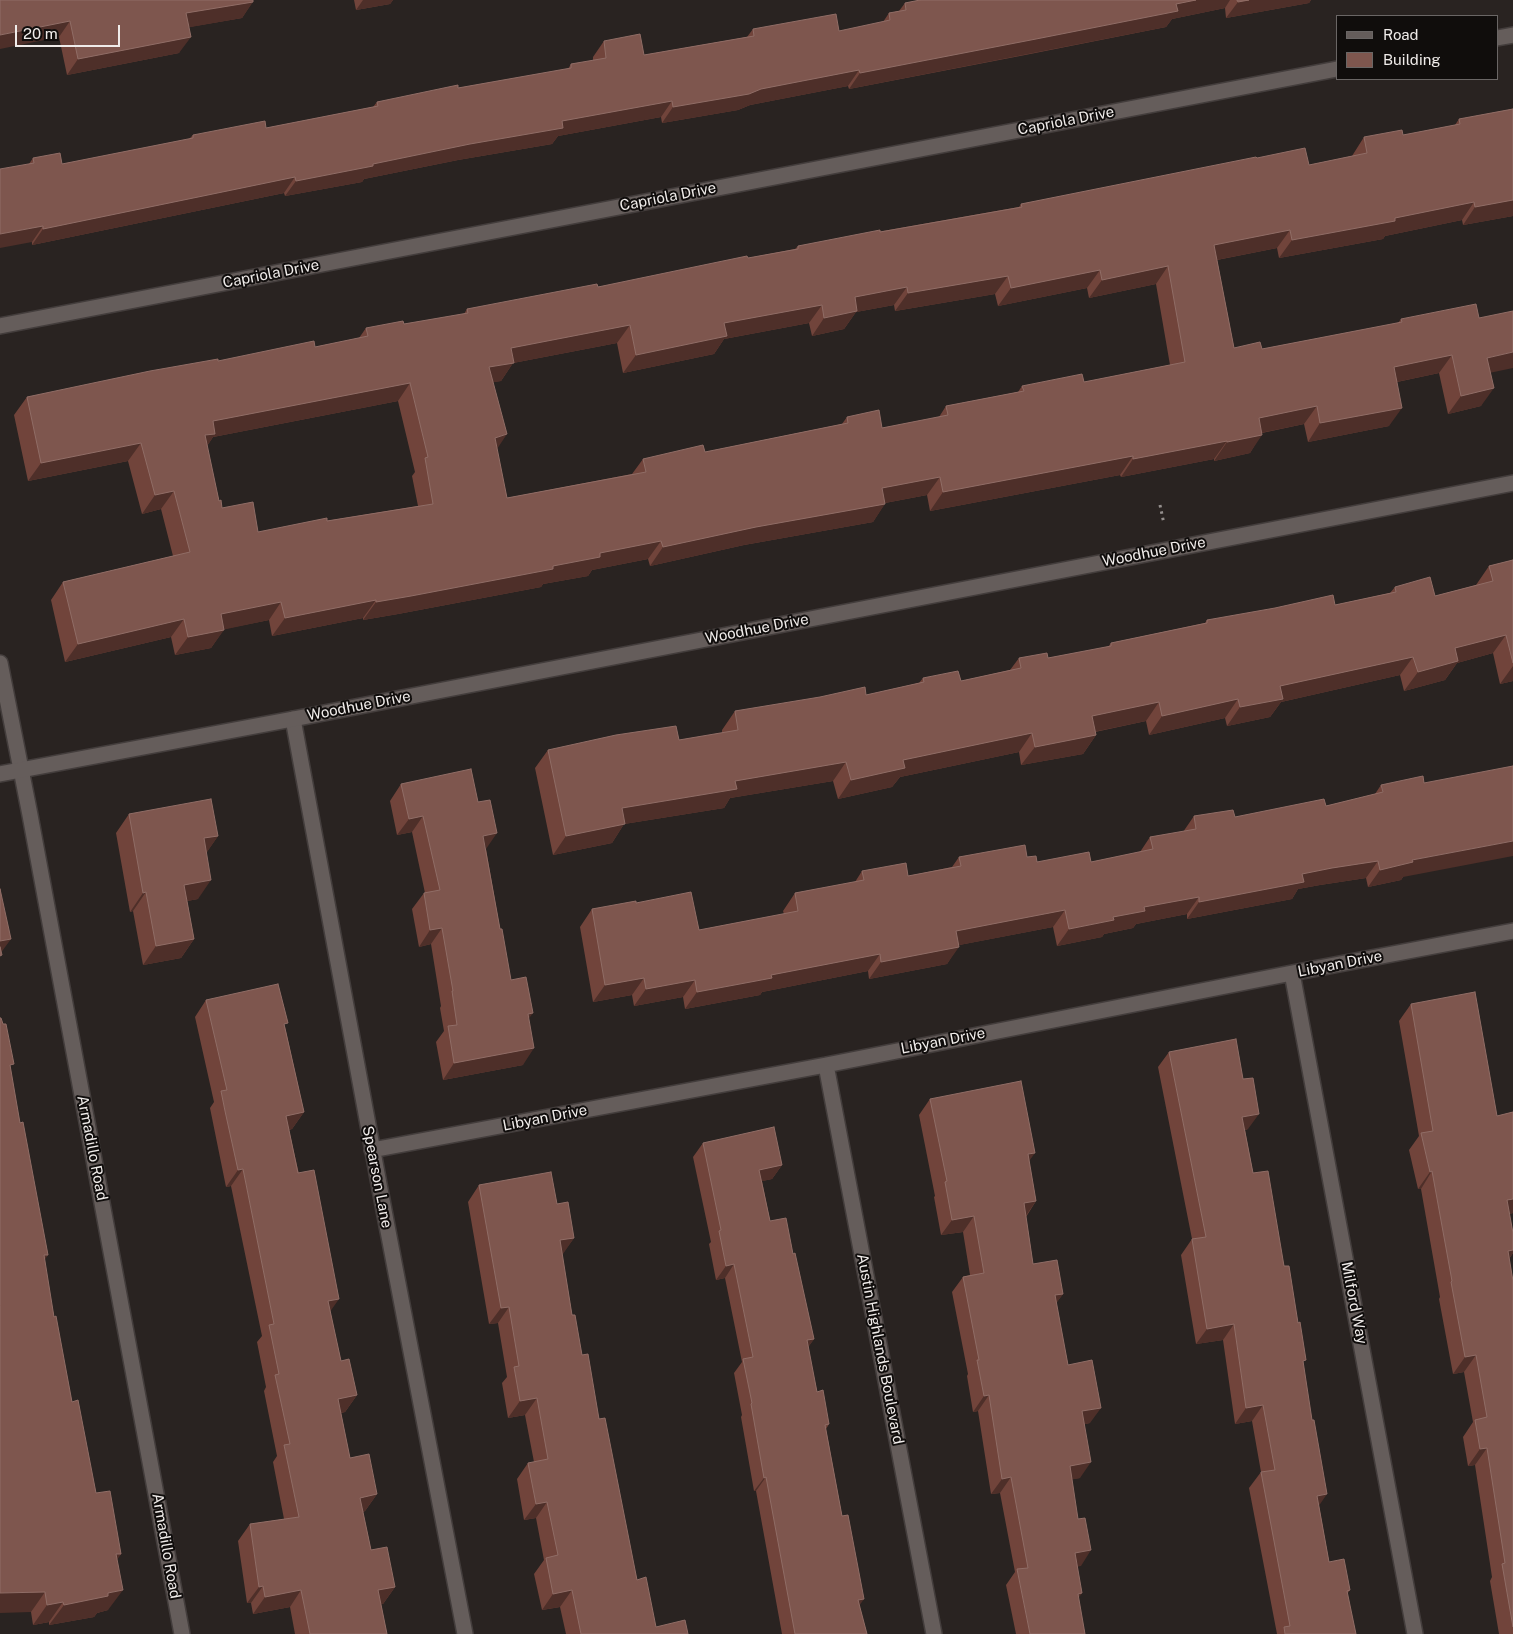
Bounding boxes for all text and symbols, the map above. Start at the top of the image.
scale bar [18,15,122,47]
legend [1336,15,1498,80]
text: 20 m [23,25,58,42]
text: Road [1383,26,1419,43]
text: Building [1383,51,1441,68]
street label: Capriola Drive [1016,103,1116,139]
street label: Capriola Drive [618,179,718,215]
street label: Capriola Drive [221,256,321,292]
street label: Woodhue Drive [1101,533,1207,571]
street label: Woodhue Drive [704,610,810,648]
street label: Woodhue Drive [306,687,412,725]
street label: Libyan Drive [1296,947,1384,981]
street label: Libyan Drive [899,1024,987,1058]
street label: Armadillo Road [73,1094,111,1202]
street label: Libyan Drive [501,1101,589,1135]
street label: Spearson Lane [358,1124,396,1230]
street label: Austin Highlands Boulevard [853,1252,907,1446]
street label: Milford Way [1337,1260,1371,1346]
street label: Armadillo Road [148,1492,184,1600]

